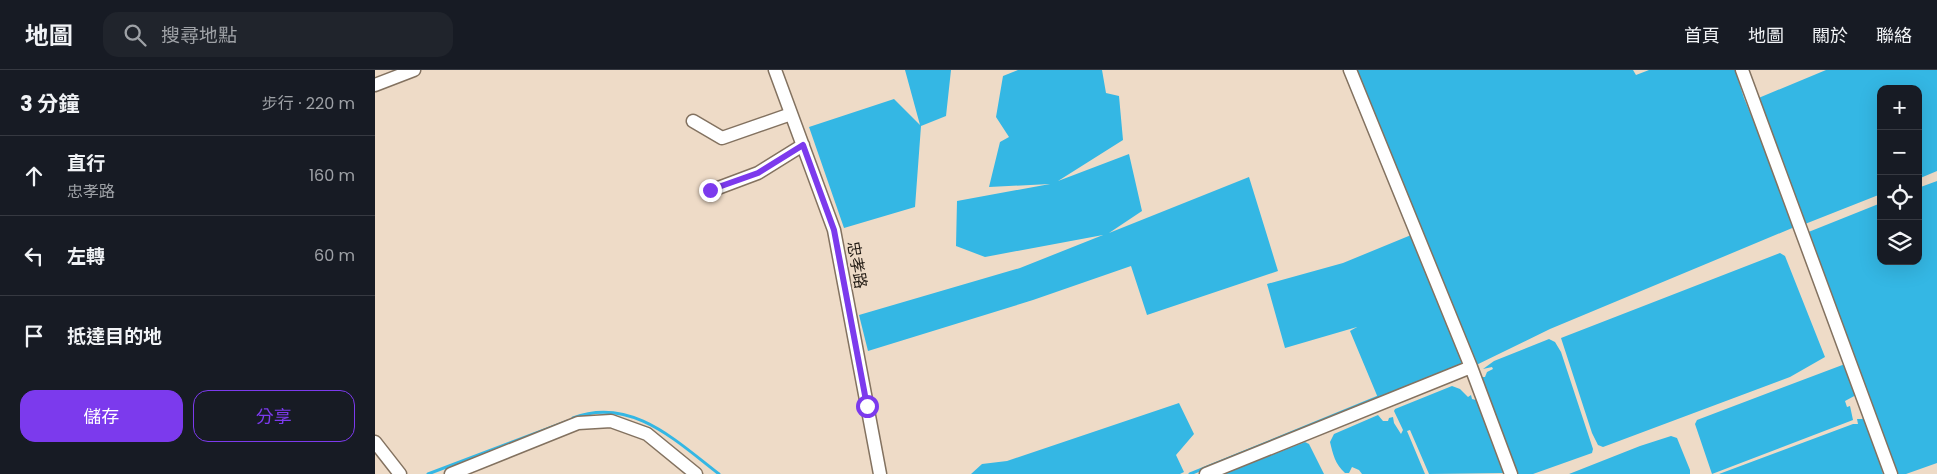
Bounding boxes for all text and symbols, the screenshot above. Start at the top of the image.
search box [103,12,453,57]
text: 地圖 [25,19,73,52]
icon: search [121,21,149,49]
text: 搜尋地點 [161,22,237,49]
text: 首頁 [1684,23,1720,48]
text: 地圖 [1748,23,1784,48]
text: 關於 [1812,23,1848,48]
text: 聯絡 [1876,23,1912,48]
map controls [1877,85,1922,265]
button: + [1877,85,1922,130]
text: 3 分鐘 [20,89,79,118]
text: 步行 · 220 m [262,92,355,115]
button: − [1877,130,1922,175]
text: 直行 [67,150,105,177]
icon: ahead [20,162,48,190]
text: 160 m [309,164,355,187]
button: locate [1877,175,1922,220]
route end [699,179,722,202]
text: 忠孝路 [67,180,115,203]
button: layers [1877,220,1922,265]
street label: 忠孝路 [842,239,872,291]
icon: left [20,242,48,270]
text: 左轉 [67,243,105,270]
text: 60 m [314,244,355,267]
icon: arrive [20,322,48,350]
text: 抵達目的地 [67,323,162,350]
button: 儲存 [20,390,183,442]
button: 分享 [193,390,355,442]
route start [856,395,879,418]

